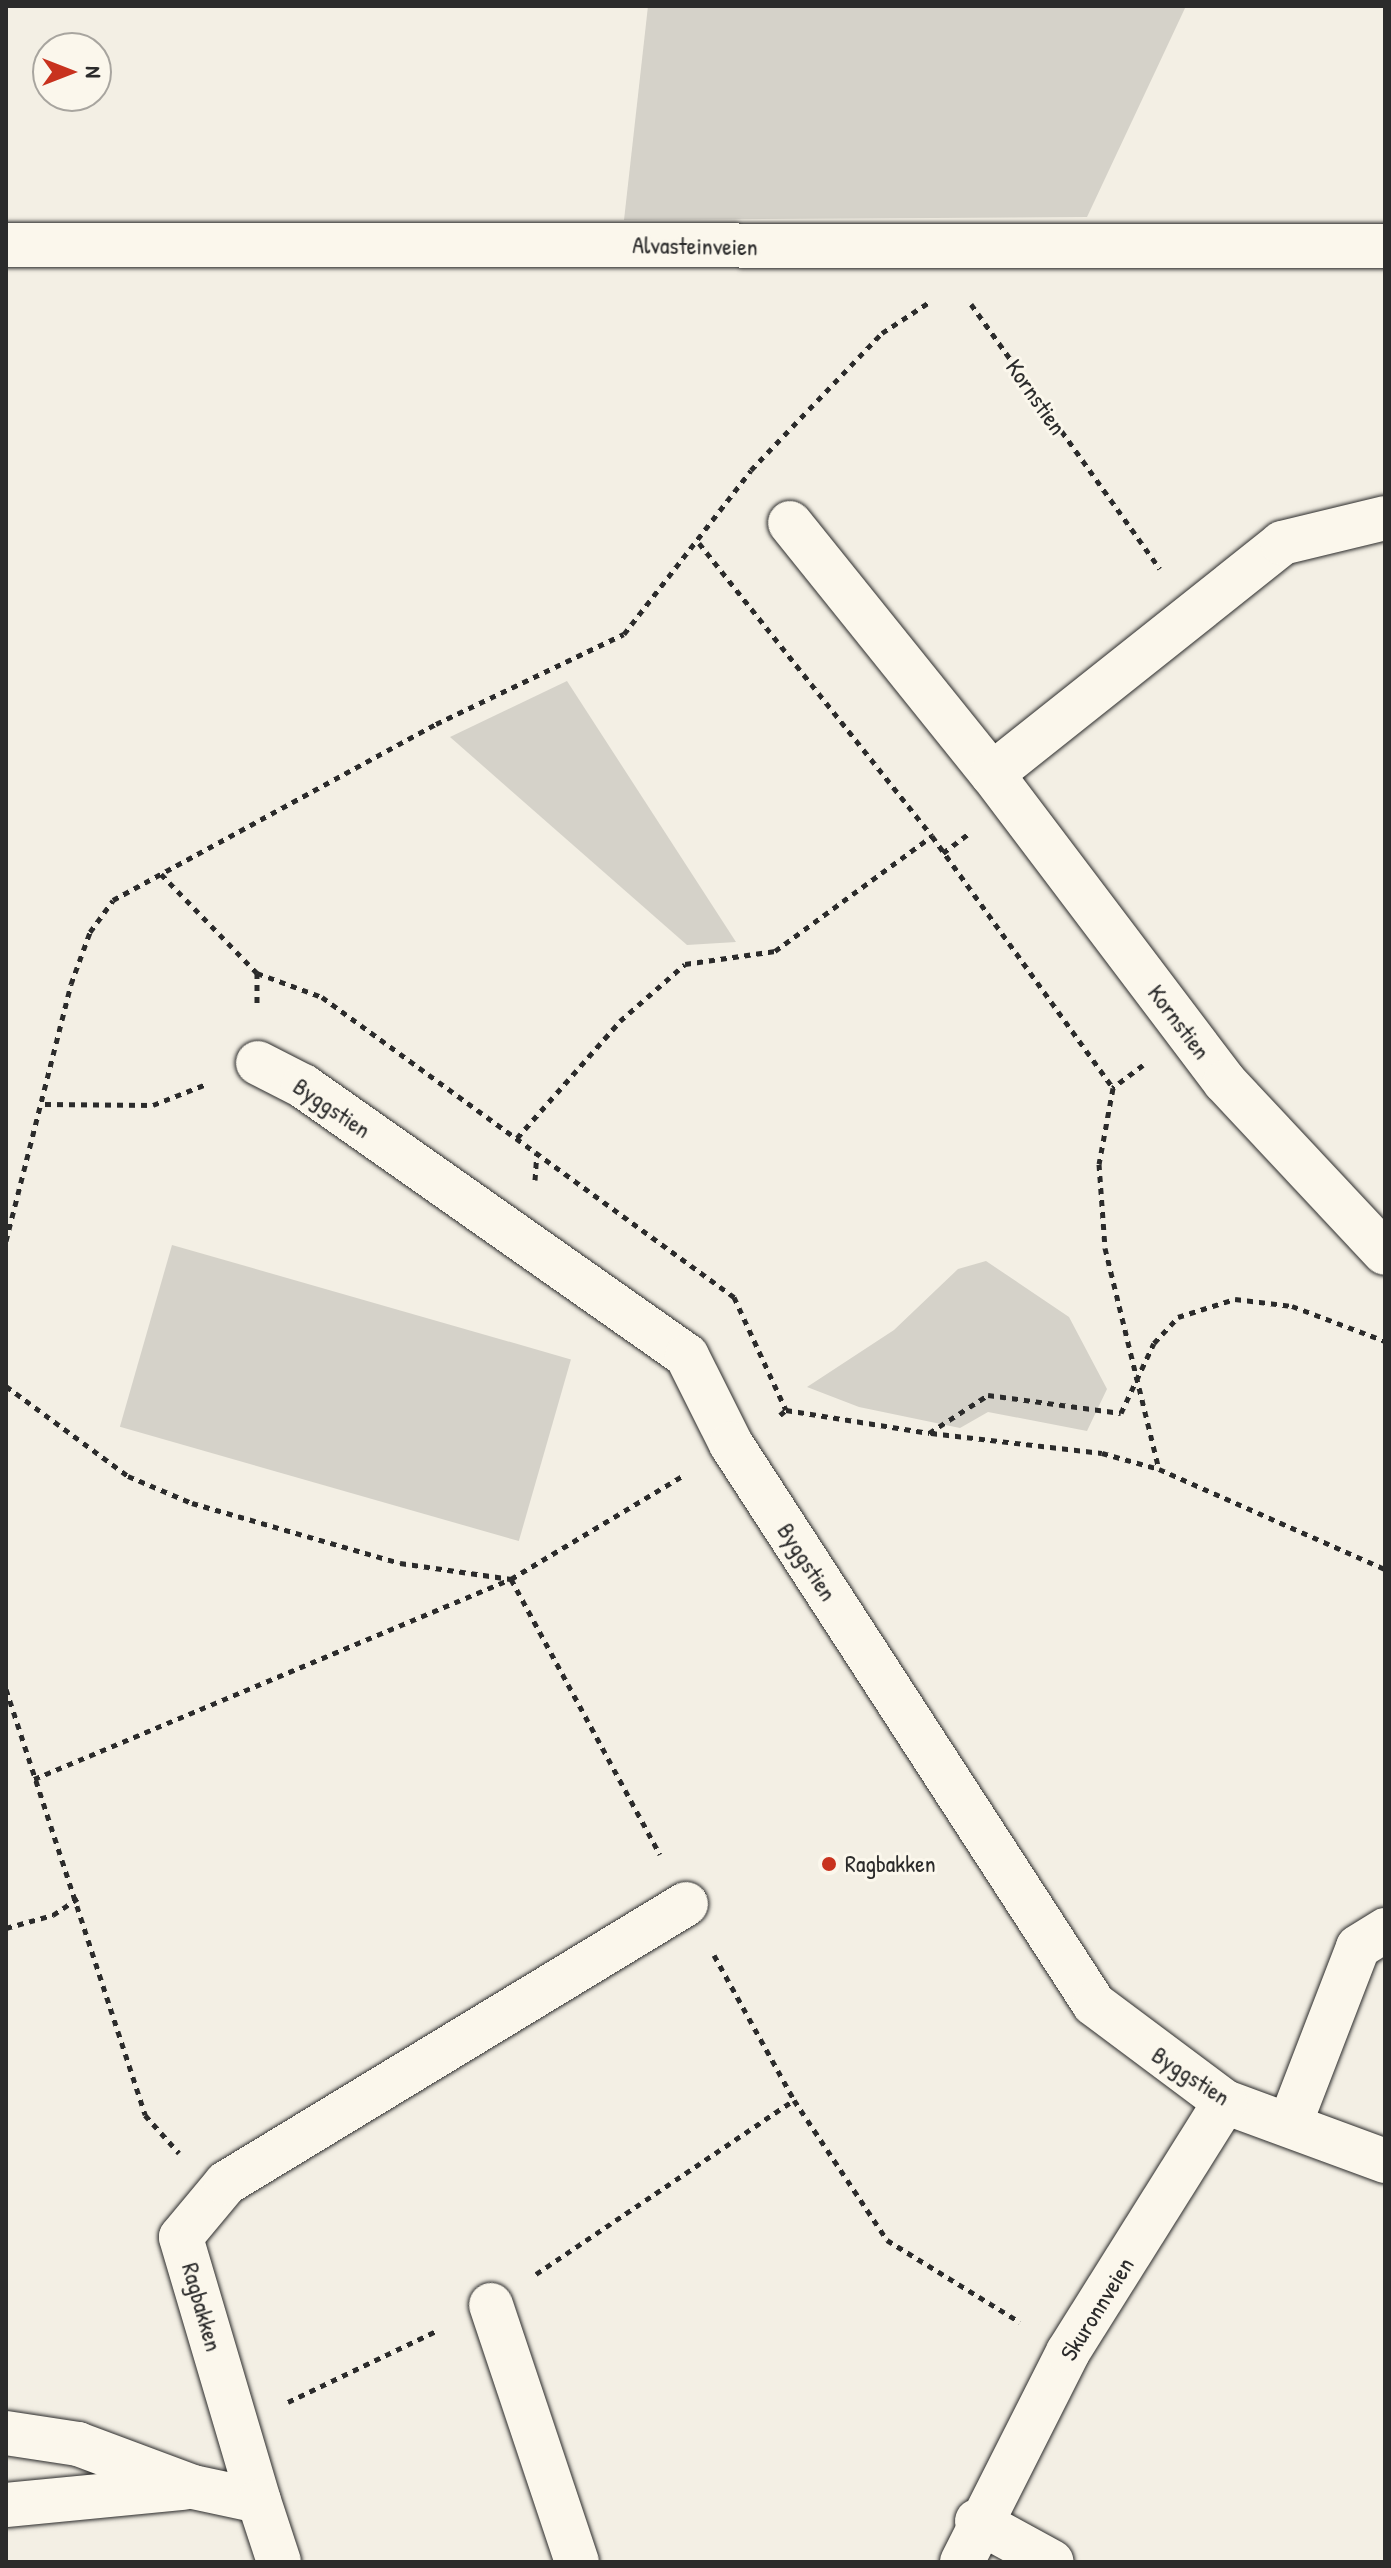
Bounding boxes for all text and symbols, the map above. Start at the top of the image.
north arrow [32,32,112,112]
text: N [79,66,109,78]
street label: Alvasteinveien [632,231,758,261]
street label: Kornstien [1000,354,1072,440]
street label: Kornstien [1142,979,1216,1065]
street label: Byggstien [288,1072,376,1144]
street label: Byggstien [771,1518,843,1606]
place label: Ragbakken [845,1850,936,1878]
marker: Ragbakken [820,1855,838,1873]
street label: Byggstien [1147,2040,1235,2112]
street label: Skuronnveien [1054,2252,1140,2366]
street label: Ragbakken [176,2259,228,2355]

